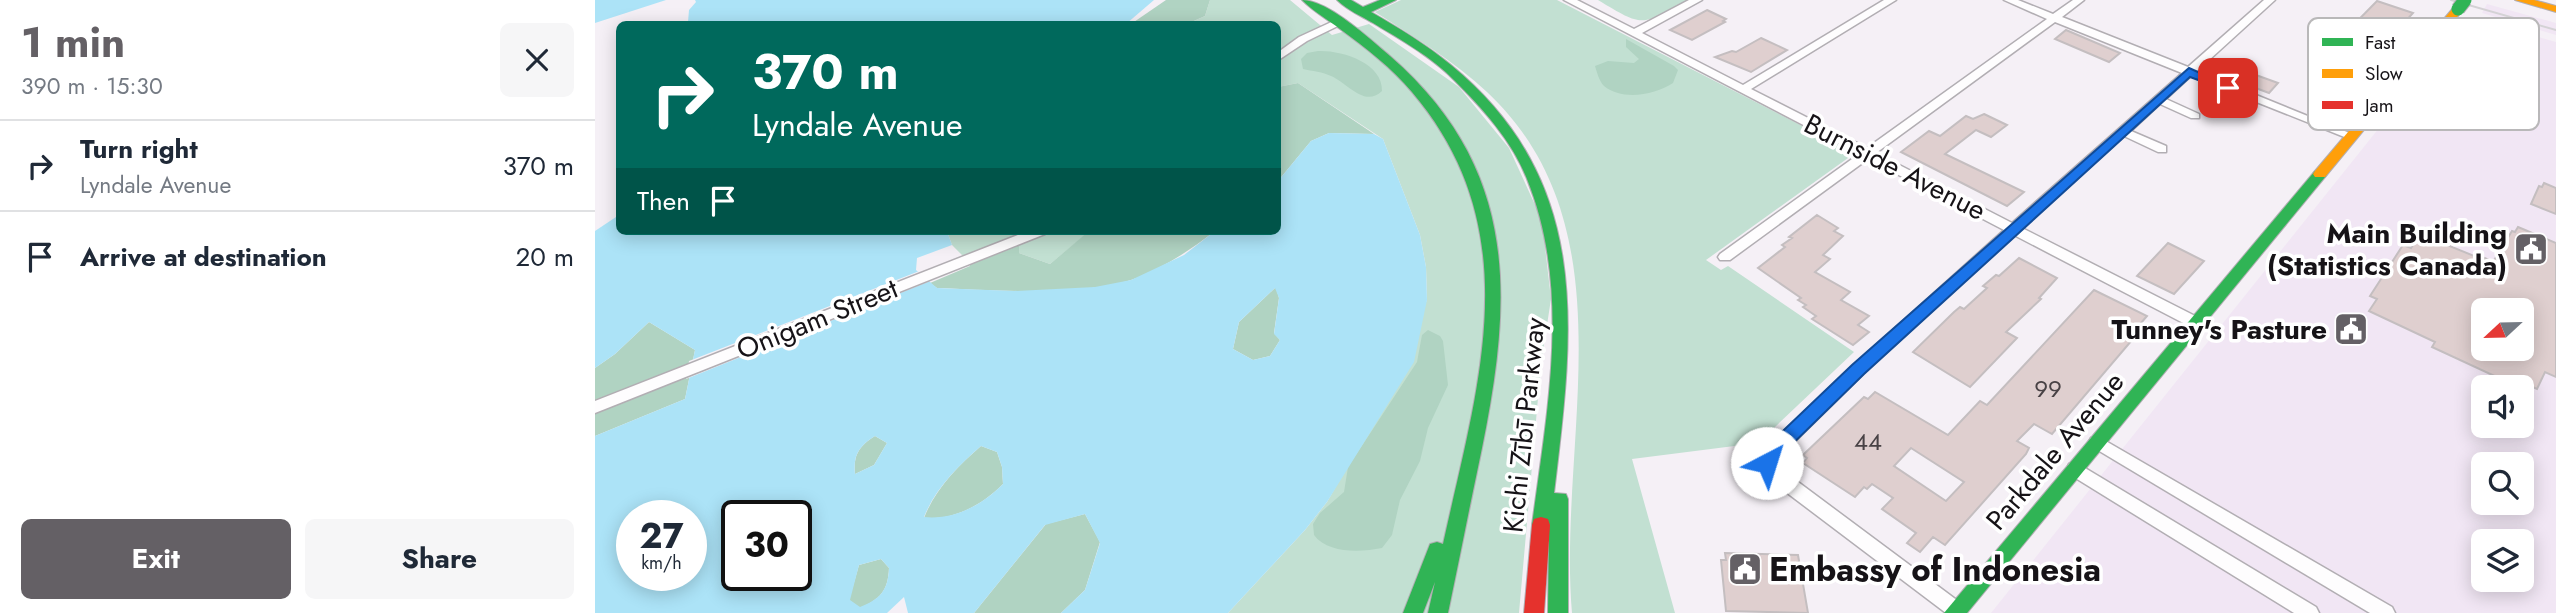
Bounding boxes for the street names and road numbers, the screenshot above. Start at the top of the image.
street label: Burnside Avenue [1797,104,1993,230]
street label: Onigam Street [730,268,904,370]
street label: Kichi Zībī Parkway [1492,315,1556,535]
street label: Parkdale Avenue [1976,363,2134,539]

